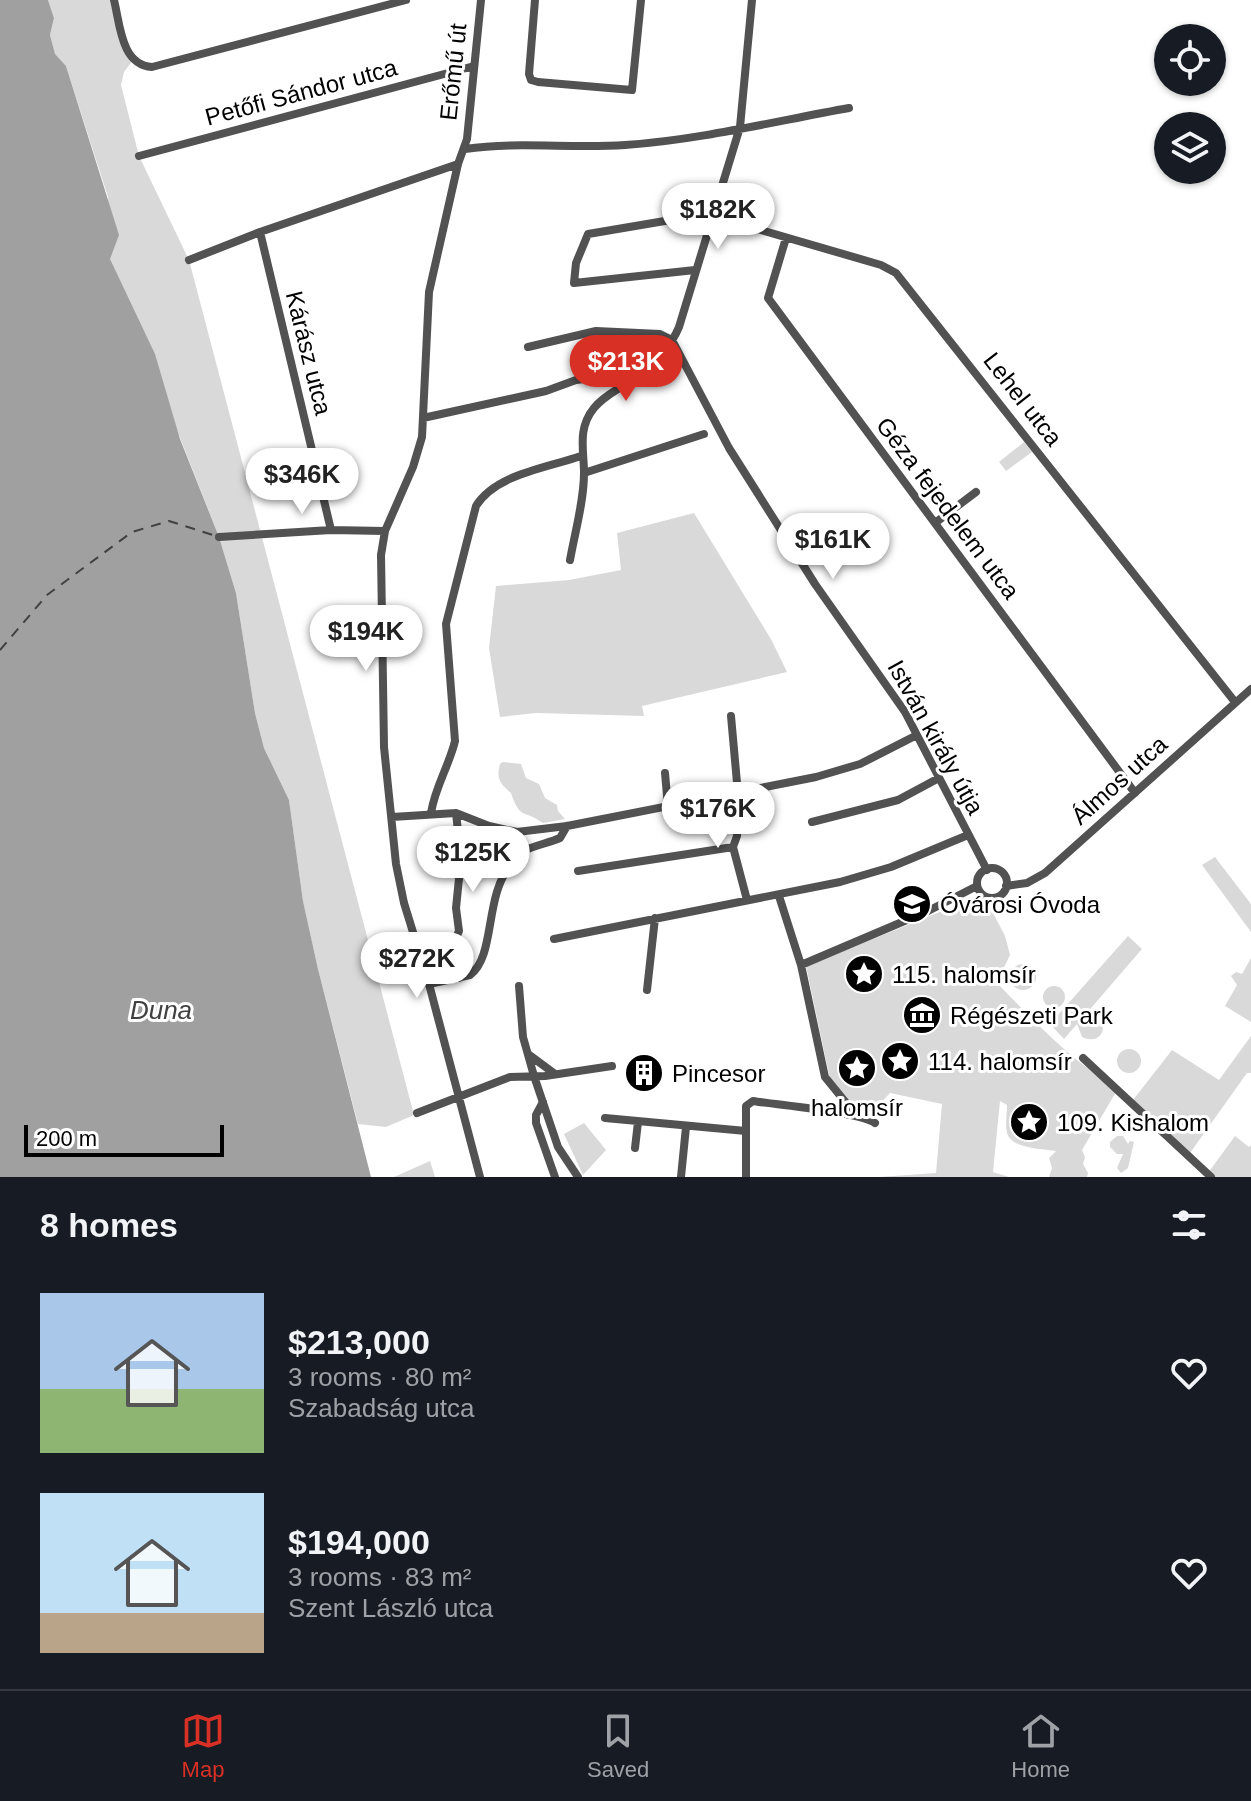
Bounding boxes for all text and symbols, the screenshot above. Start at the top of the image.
street label: Erőmű út [434,22,472,122]
map controls [1154,24,1226,184]
button: locate [1154,24,1226,96]
street label: Petőfi Sándor utca [202,53,400,131]
button: layers [1154,112,1226,184]
pin: $182K [662,183,774,251]
text: $182K [680,194,756,224]
street label: Kárász utca [281,288,338,418]
pin: $213K [570,335,682,403]
text: $213K [588,346,664,376]
street label: Lehel utca [978,347,1068,451]
street label: Géza fejedelem utca [871,412,1025,605]
pin: $346K [246,448,358,516]
text: $346K [264,459,340,489]
pin: $161K [777,513,889,581]
text: $161K [795,524,871,554]
pin: $194K [310,605,422,673]
text: $194K [328,616,404,646]
street label: István király útja [882,655,990,819]
street label: Álmos utca [1066,730,1173,830]
pin: $176K [662,782,774,850]
text: $176K [680,793,756,823]
pin: $125K [417,826,529,894]
text: $125K [435,837,511,867]
school or university icon: Óvárosi Óvoda [891,883,933,925]
place label: Óvárosi Óvoda [940,891,1101,918]
pin: $272K [361,932,473,1000]
text: $272K [379,943,455,973]
place icon: 115. halomsír [843,953,885,995]
place label: 115. halomsír [892,961,1036,988]
museum icon: Régészeti Park [901,994,943,1036]
water label: Duna [130,995,192,1025]
place label: Régészeti Park [950,1002,1114,1029]
place icon: 114. halomsír [879,1040,921,1082]
place icon: halomsír [836,1047,878,1089]
place label: 114. halomsír [928,1048,1072,1075]
building icon: Pincesor [623,1052,665,1094]
place label: Pincesor [672,1060,765,1087]
place label: halomsír [811,1094,903,1121]
place icon: 109. Kishalom [1008,1101,1050,1143]
place label: 109. Kishalom [1057,1109,1209,1136]
scale bar [24,1121,224,1157]
text: 200 m [36,1126,97,1151]
icon: filters [1167,1203,1211,1247]
text: 8 homes [40,1206,178,1244]
text: $213,000 [288,1323,430,1361]
icon: home [104,1325,200,1421]
icon: heart [1167,1351,1211,1395]
text: 3 rooms · 80 m² [288,1362,472,1392]
text: Szabadság utca [288,1393,474,1423]
text: $194,000 [288,1523,430,1561]
icon: home [104,1525,200,1621]
icon: heart [1167,1551,1211,1595]
text: 3 rooms · 83 m² [288,1562,472,1592]
text: Szent László utca [288,1593,493,1623]
tab: Map [181,1709,225,1783]
tab: Saved [587,1709,649,1783]
tab: Home [1011,1709,1070,1783]

